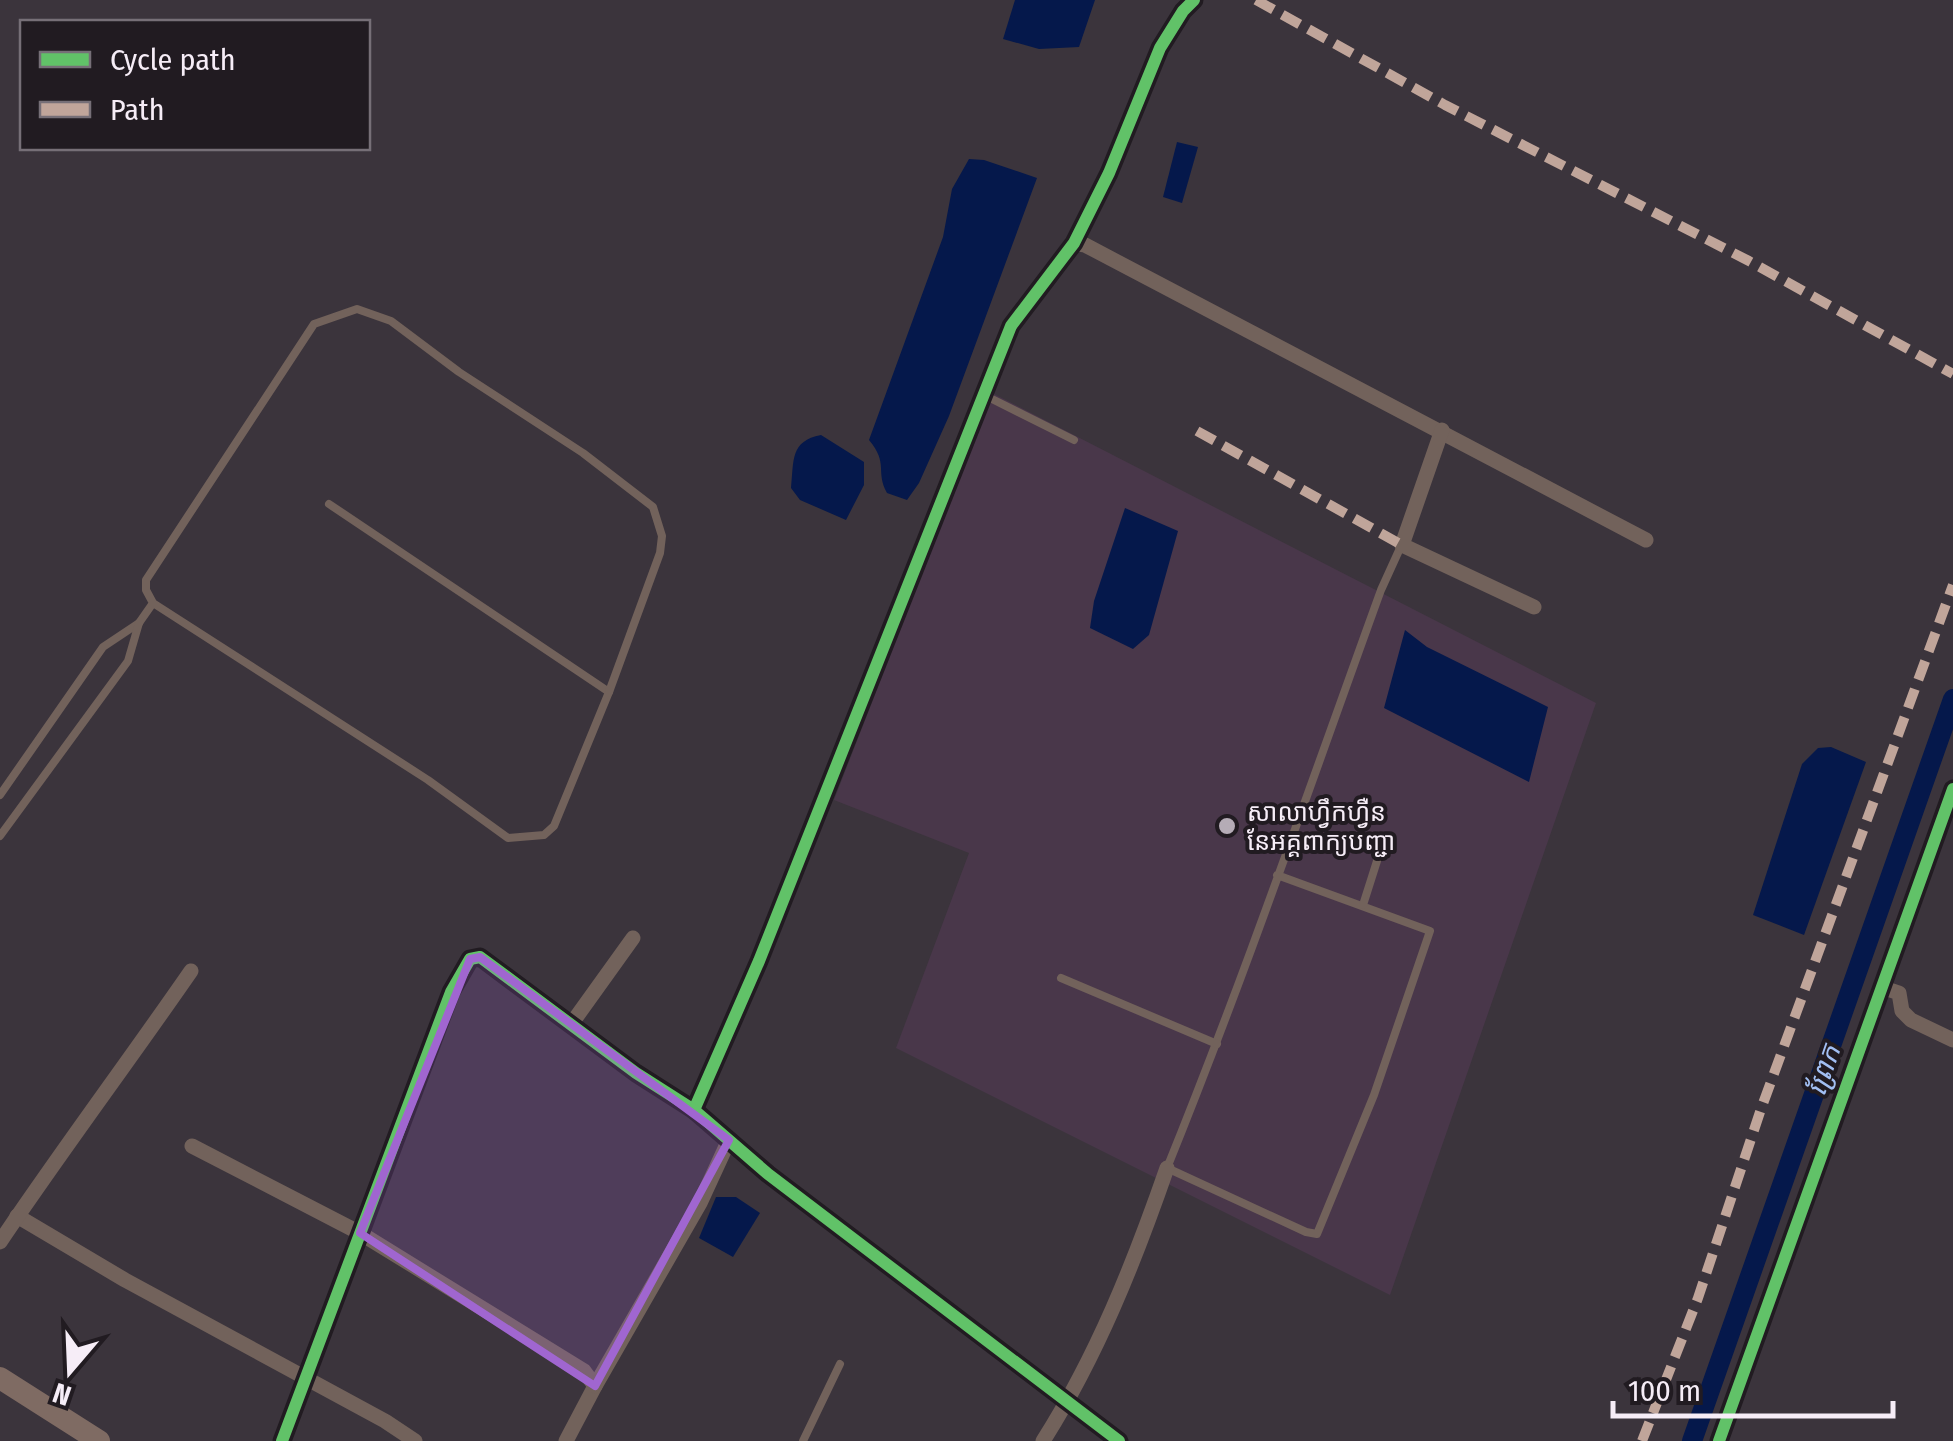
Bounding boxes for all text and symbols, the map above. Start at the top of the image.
legend [20,20,370,150]
text: Cycle path [110,42,236,78]
text: Path [110,92,164,128]
place label: សាលាហ្វឹកហ្វឺន នែអគ្គពាក្យបញ្ជា [1247,797,1395,858]
marker: សាលាហ្វឹកហ្វឺន នែអគ្គពាក្យបញ្ជា [1216,815,1238,837]
water label: ព្រែក [1799,1038,1848,1100]
north arrow [20,1321,120,1421]
scale bar [1613,1356,1893,1418]
text: 100 m [1628,1373,1701,1409]
text: N [49,1376,75,1412]

